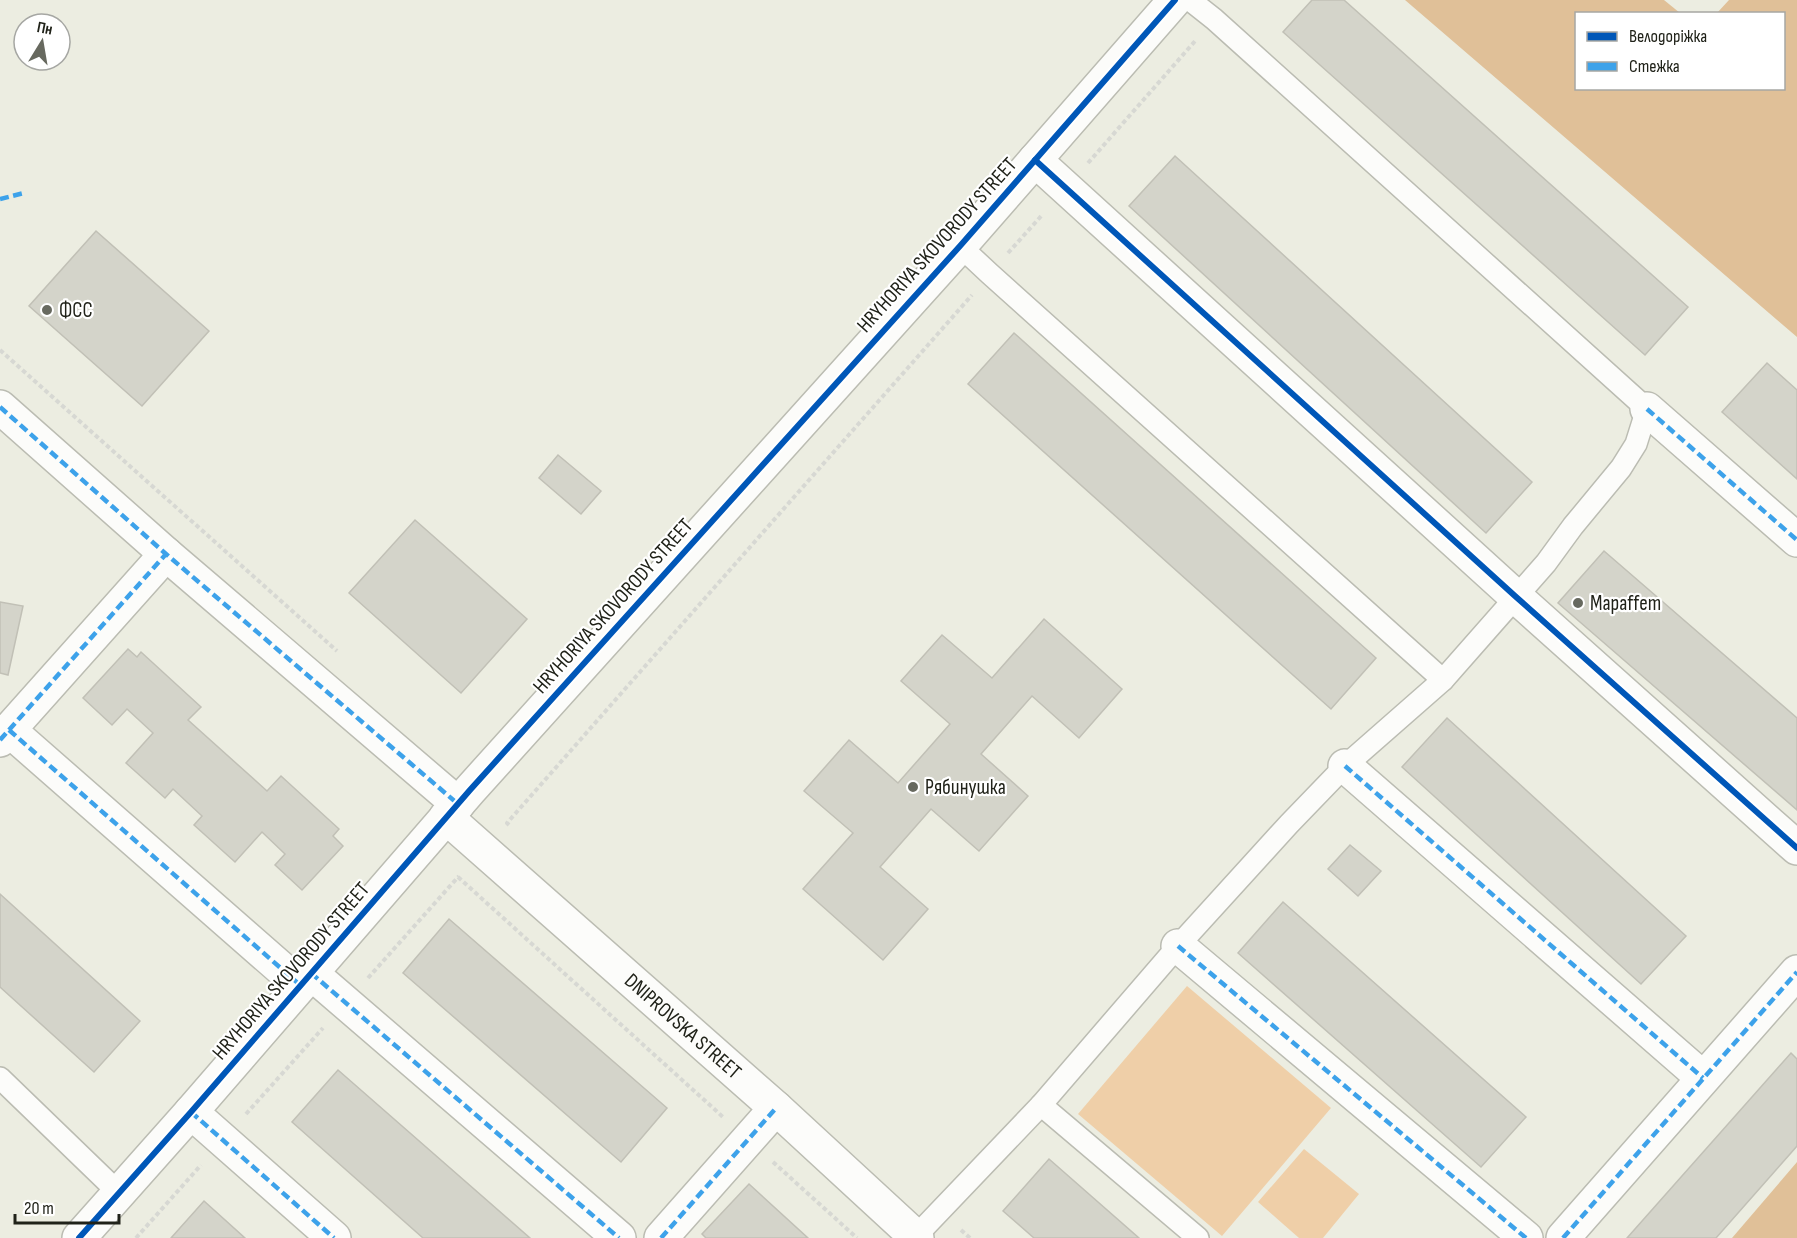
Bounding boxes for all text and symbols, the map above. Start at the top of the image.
north arrow [12,12,72,72]
legend [1575,12,1785,90]
text: Пн [35,18,54,40]
text: Велодоріжка [1629,26,1707,47]
text: Стежка [1629,56,1680,77]
street label: HRYHORIYA SKOVORODY STREET [852,152,1023,338]
place label: ФСС [59,298,93,323]
marker: ФСС [40,303,54,317]
street label: HRYHORIYA SKOVORODY STREET [528,513,699,699]
place label: Мараffет [1590,591,1661,616]
marker: Мараffет [1571,596,1585,610]
place label: Рябинушка [925,775,1006,800]
marker: Рябинушка [906,780,920,794]
street label: HRYHORIYA SKOVORODY STREET [207,877,375,1065]
street label: DNIPROVSKA STREET [619,968,747,1084]
scale bar [15,1187,118,1225]
text: 20 m [24,1198,54,1219]

